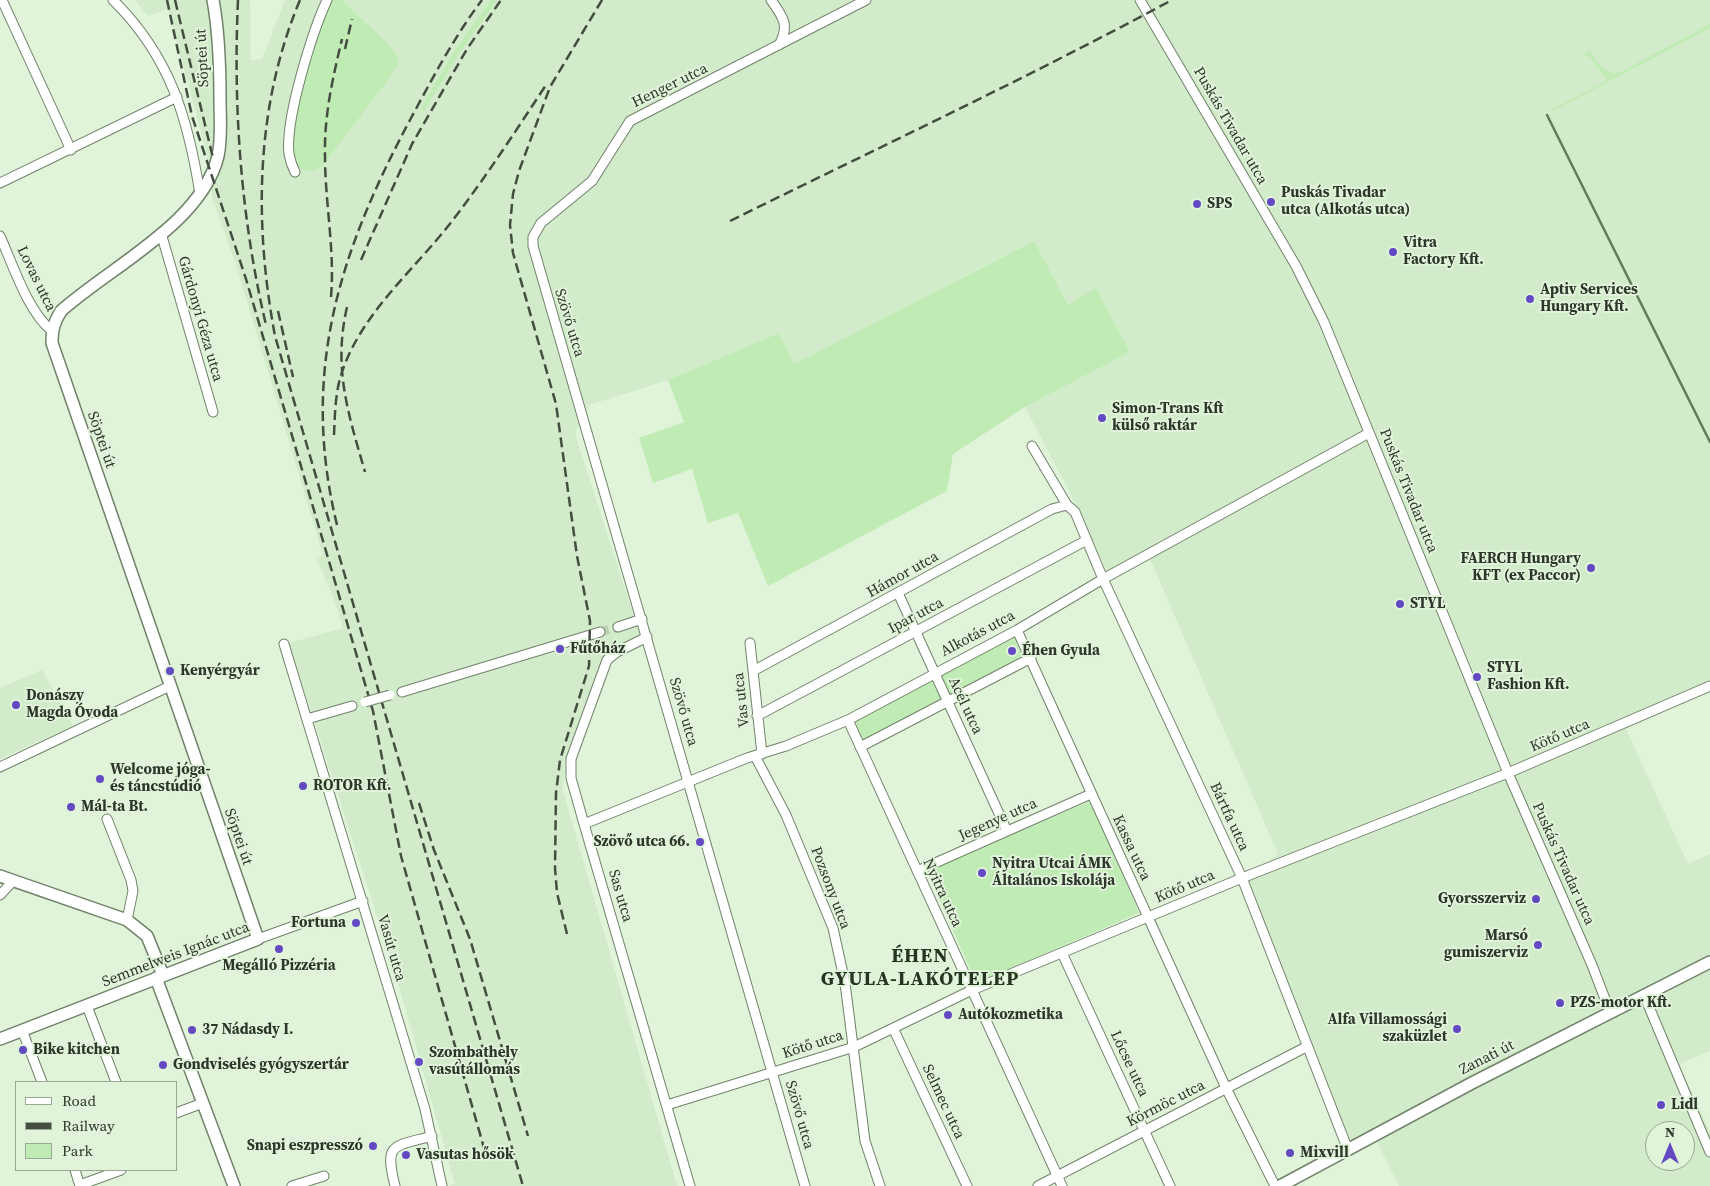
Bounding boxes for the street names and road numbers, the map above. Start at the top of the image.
street label: Söptei út [192,28,214,88]
street label: Henger utca [629,60,711,112]
street label: Puskás Tivadar utca [1189,64,1271,188]
street label: Lovas utca [12,243,60,315]
street label: Gárdonyi Géza utca [174,254,226,384]
street label: Szövő utca [550,287,588,359]
street label: Söptei út [83,409,119,471]
street label: Puskás Tivadar utca [1375,426,1441,556]
street label: Hámor utca [864,548,942,602]
street label: Ipar utca [885,594,947,638]
street label: Alkotás utca [938,607,1018,661]
street label: Vas utca [730,672,754,728]
street label: Acél utca [944,675,986,737]
street label: Szövő utca [665,676,701,748]
street label: Kötő utca [1528,715,1592,757]
street label: Bártfa utca [1205,780,1253,854]
street label: Jegenye utca [956,795,1040,845]
street label: Puskás Tivadar utca [1528,800,1598,928]
street label: Söptei út [220,806,256,868]
street label: Kassa utca [1108,812,1154,884]
street label: Pozsony utca [806,844,854,932]
street label: Nyitra utca [918,856,966,930]
street label: Kötő utca [1153,866,1217,908]
street label: Sas utca [604,868,636,924]
street label: Vasút utca [373,912,409,984]
street label: Semmelweis Ignác utca [100,919,252,991]
street label: Kötő utca [780,1027,846,1063]
street label: Lőcse utca [1106,1028,1152,1100]
street label: Zanati út [1457,1037,1517,1079]
street label: Selmec utca [918,1062,968,1142]
street label: Körmöc utca [1124,1077,1208,1131]
street label: Szövő utca [781,1079,817,1151]

